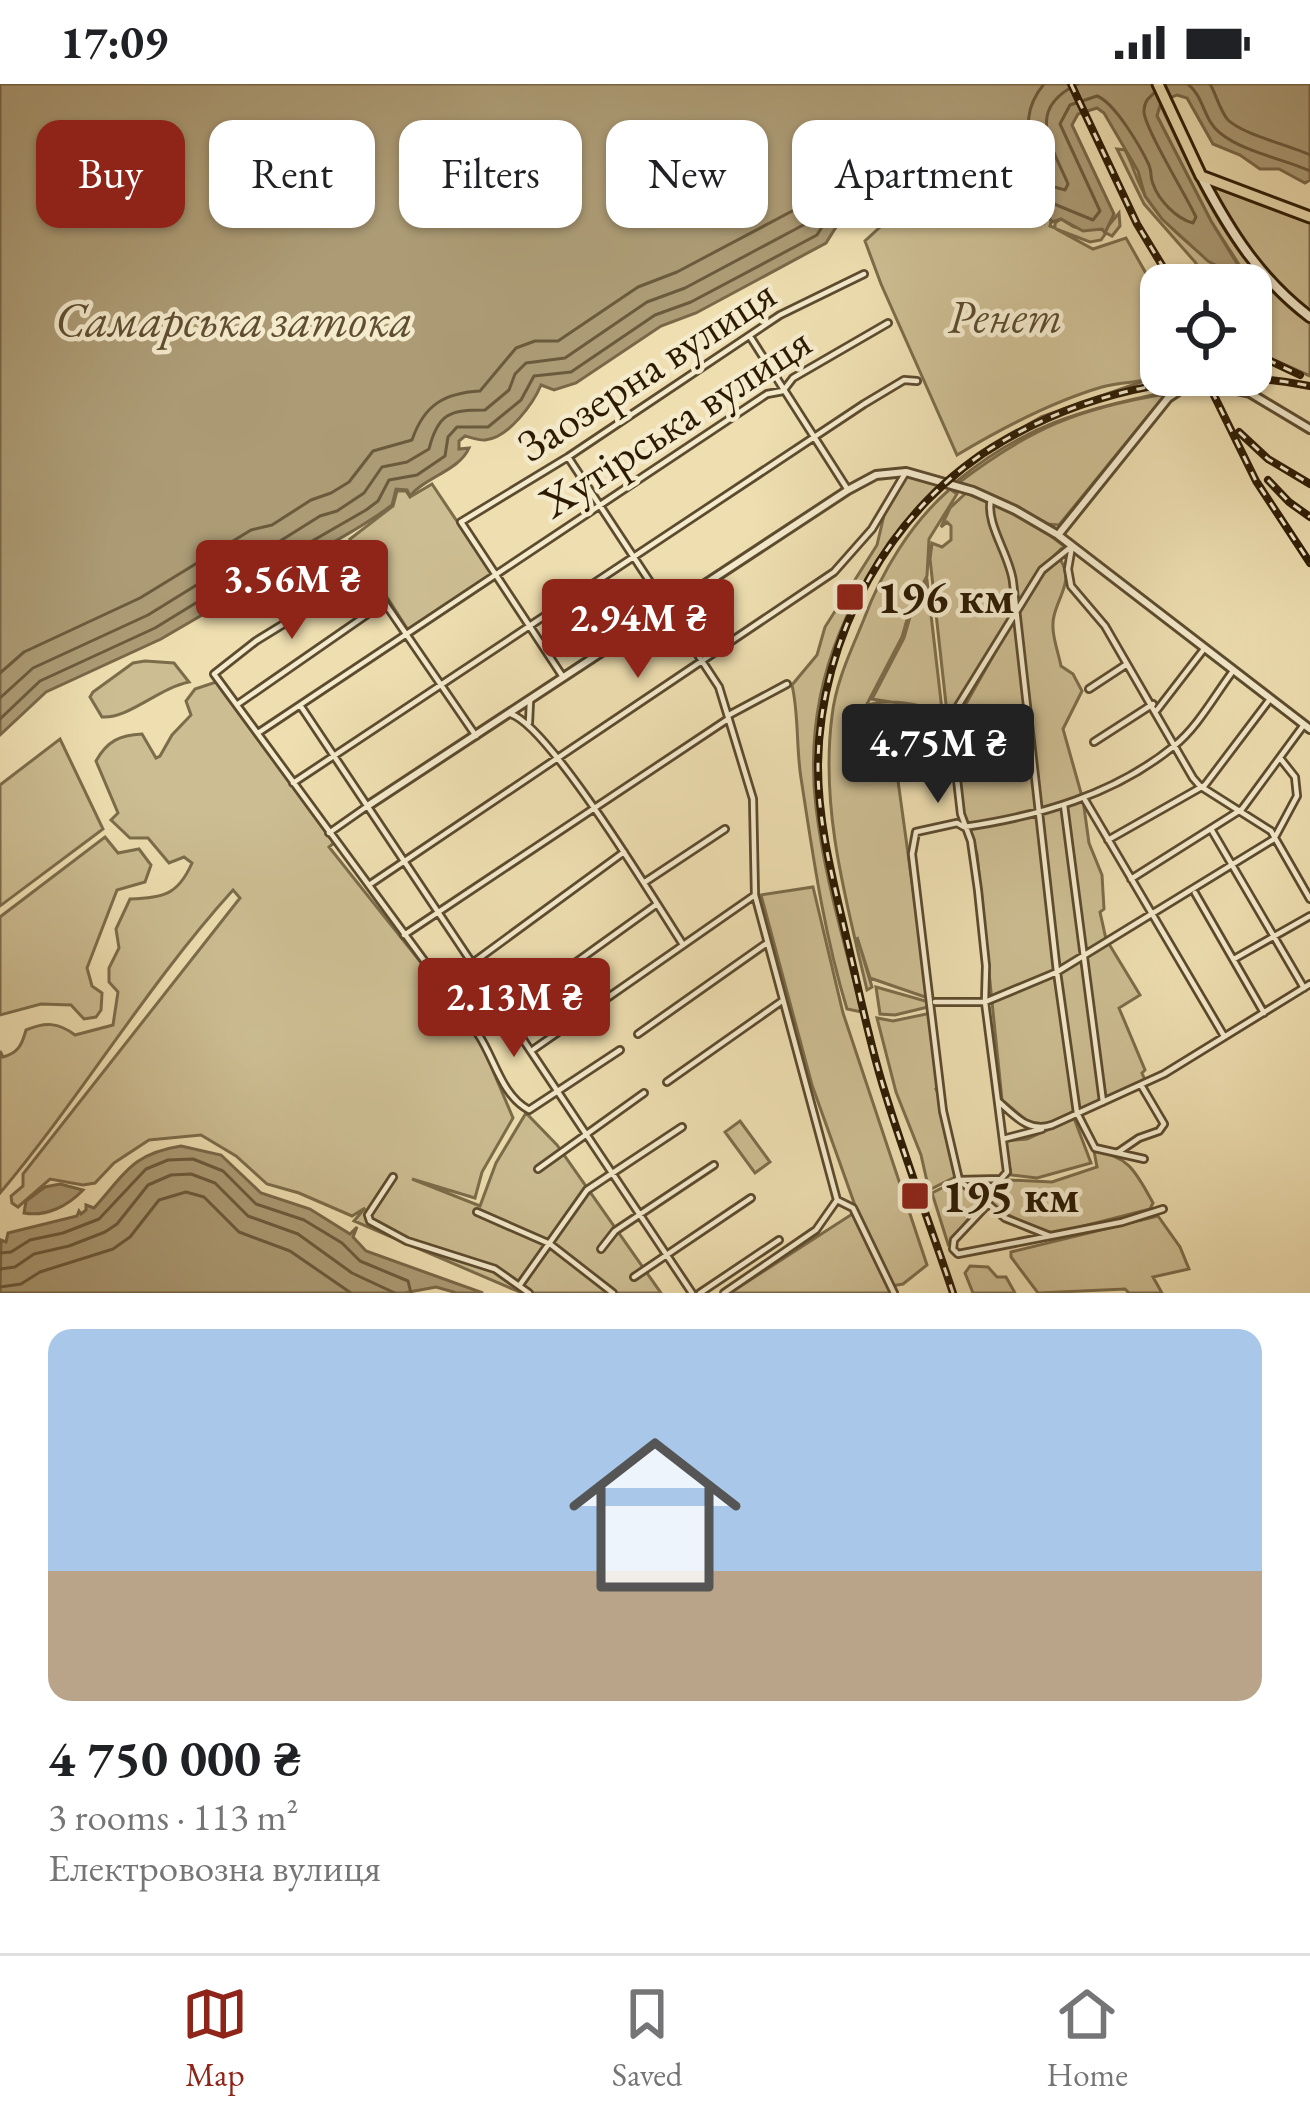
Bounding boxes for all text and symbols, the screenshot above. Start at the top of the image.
text: 17:09 [60,13,168,71]
chip: Buy [36,120,185,228]
chip: Rent [209,120,375,228]
chip: Filters [399,120,582,228]
chip: New [606,120,768,228]
chip: Apartment [792,120,1055,228]
street label: Заозерна вулиця [506,264,786,474]
map controls [1140,264,1272,396]
button: locate [1140,264,1272,396]
park label: Ренет [948,287,1062,345]
water label: Самарська затока [55,288,413,350]
street label: Хутірська вулиця [528,312,822,531]
pin: 3.56M ₴ [181,540,403,642]
text: 3.56M ₴ [223,553,361,604]
place label: 196 км [877,568,1014,626]
pin: 2.94M ₴ [527,579,749,681]
marker: 196 км [834,581,866,613]
text: 2.94M ₴ [569,592,707,643]
pin: 4.75M ₴ [827,704,1049,806]
text: 4.75M ₴ [869,717,1007,768]
pin: 2.13M ₴ [403,958,625,1060]
text: 2.13M ₴ [445,971,583,1022]
place label: 195 км [942,1167,1079,1225]
marker: 195 км [899,1180,931,1212]
icon: home [547,1407,763,1623]
text: 4 750 000 ₴ [48,1725,301,1791]
text: 3 rooms · 113 m² [48,1791,299,1842]
text: Електровозна вулиця [48,1842,381,1893]
tab: Map [182,1981,248,2096]
tab: Saved [612,1981,683,2096]
tab: Home [1046,1981,1128,2096]

